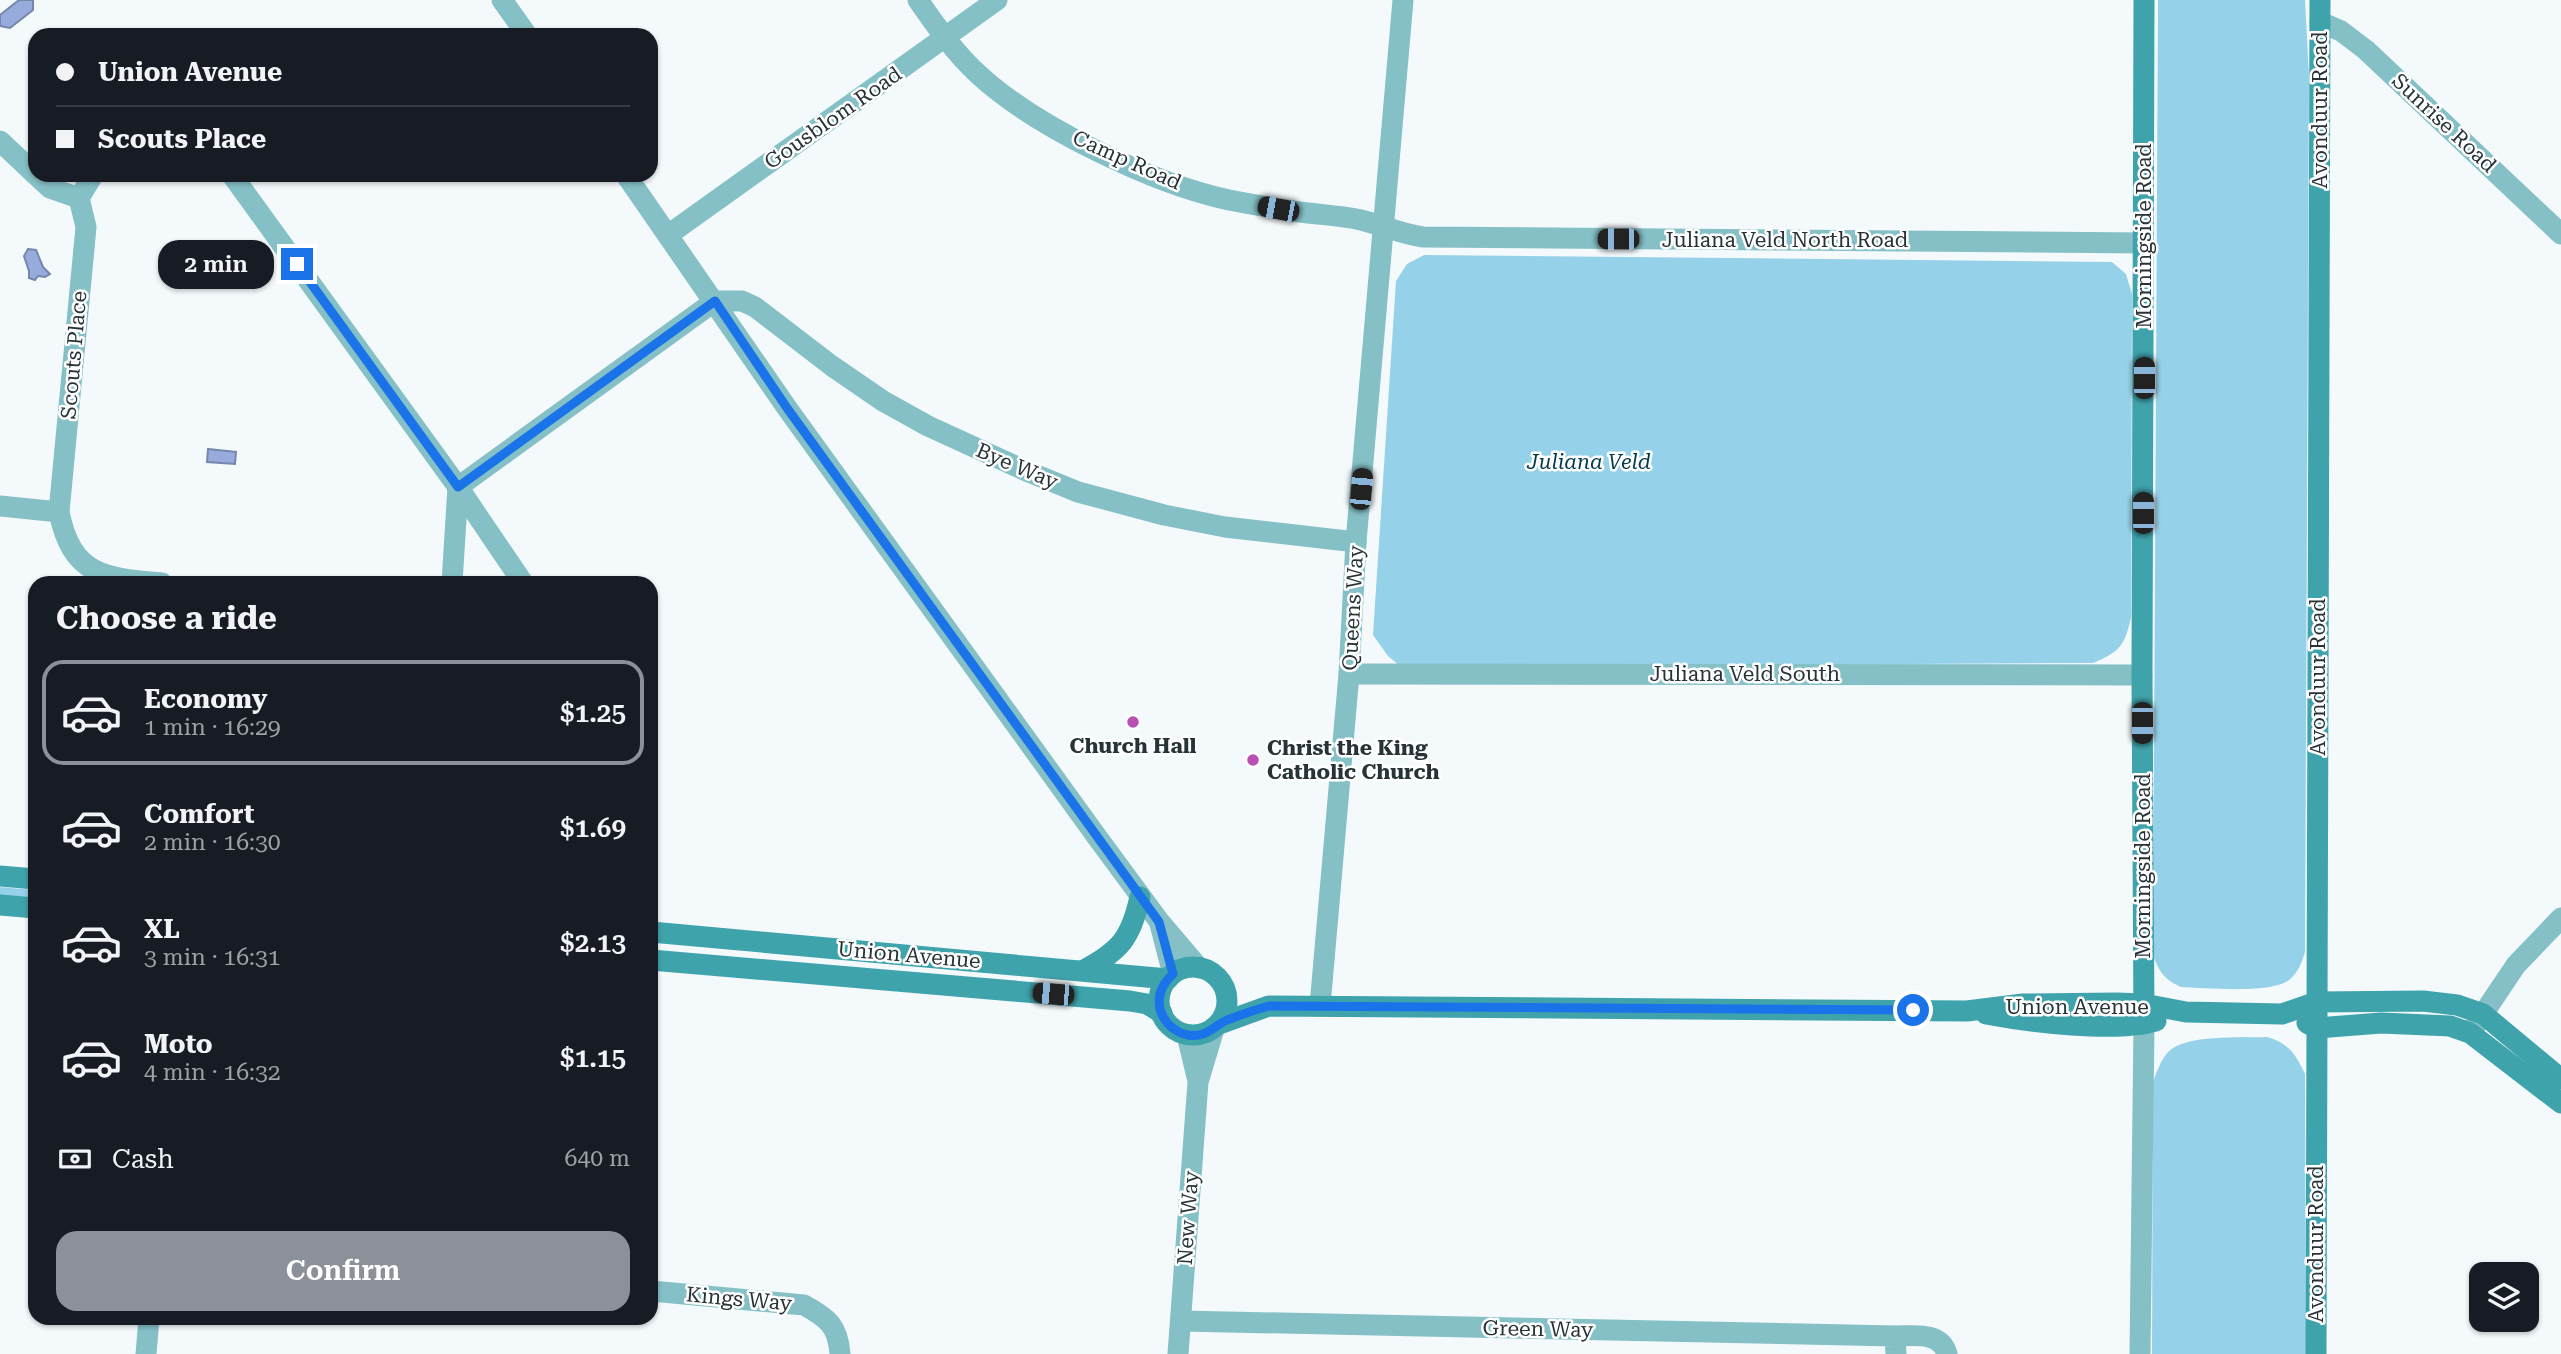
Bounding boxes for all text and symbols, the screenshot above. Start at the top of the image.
street label: Avonduur Road [2308,31,2332,189]
text: Union Avenue [98,57,282,87]
street label: Gousblom Road [760,61,907,174]
street label: Sunrise Road [2387,69,2501,178]
text: Scouts Place [98,124,266,154]
street label: Camp Road [1069,125,1185,195]
street label: Morningside Road [2132,143,2156,329]
car [1256,195,1301,223]
street label: Juliana Veld North Road [1662,228,1909,252]
car [1598,229,1640,250]
callout: 2 min [157,240,272,288]
route end [281,248,313,280]
text: 2 min [184,251,248,278]
street label: Scouts Place [56,290,92,420]
car [2134,357,2155,399]
street label: Bye Way [973,438,1062,494]
park label: Juliana Veld [1526,450,1651,474]
car [1349,467,1374,511]
car [2133,492,2154,534]
street label: Queens Way [1338,544,1368,671]
street label: Avonduur Road [2306,598,2330,756]
text: Choose a ride [56,599,277,637]
street label: Juliana Veld South [1650,662,1841,686]
icon: car [60,681,123,744]
text: Economy [144,684,267,714]
text: $1.25 [560,698,626,728]
car [2132,702,2153,744]
text: 1 min · 16:29 [144,714,281,741]
marker: Church Hall [1125,714,1141,730]
place label: Church Hall [1070,734,1197,758]
place label: Christ the King Catholic Church [1267,736,1440,784]
marker: Christ the King Catholic Church [1245,752,1261,768]
street label: Morningside Road [2131,773,2155,959]
icon: car [60,796,123,859]
text: Comfort [144,799,254,829]
text: $1.69 [560,813,626,843]
text: 2 min · 16:30 [144,829,281,856]
icon: car [60,911,123,974]
text: XL [144,914,180,944]
text: $2.13 [560,928,626,958]
street label: Union Avenue [836,937,982,973]
text: 3 min · 16:31 [144,944,281,971]
car [1032,982,1075,1006]
route start [1897,994,1929,1026]
street label: Union Avenue [2005,995,2149,1019]
icon: car [60,1026,123,1089]
text: Moto [144,1029,213,1059]
text: $1.15 [560,1043,626,1073]
text: 4 min · 16:32 [144,1059,281,1086]
icon: cash [56,1140,94,1178]
text: Cash [112,1144,174,1174]
text: 640 m [565,1145,630,1172]
street label: Avonduur Road [2304,1165,2328,1323]
street label: New Way [1173,1170,1203,1266]
button: Confirm [56,1231,630,1311]
map controls [2469,1262,2539,1332]
button: layers [2469,1262,2539,1332]
street label: Kings Way [685,1282,794,1316]
street label: Green Way [1483,1316,1594,1342]

